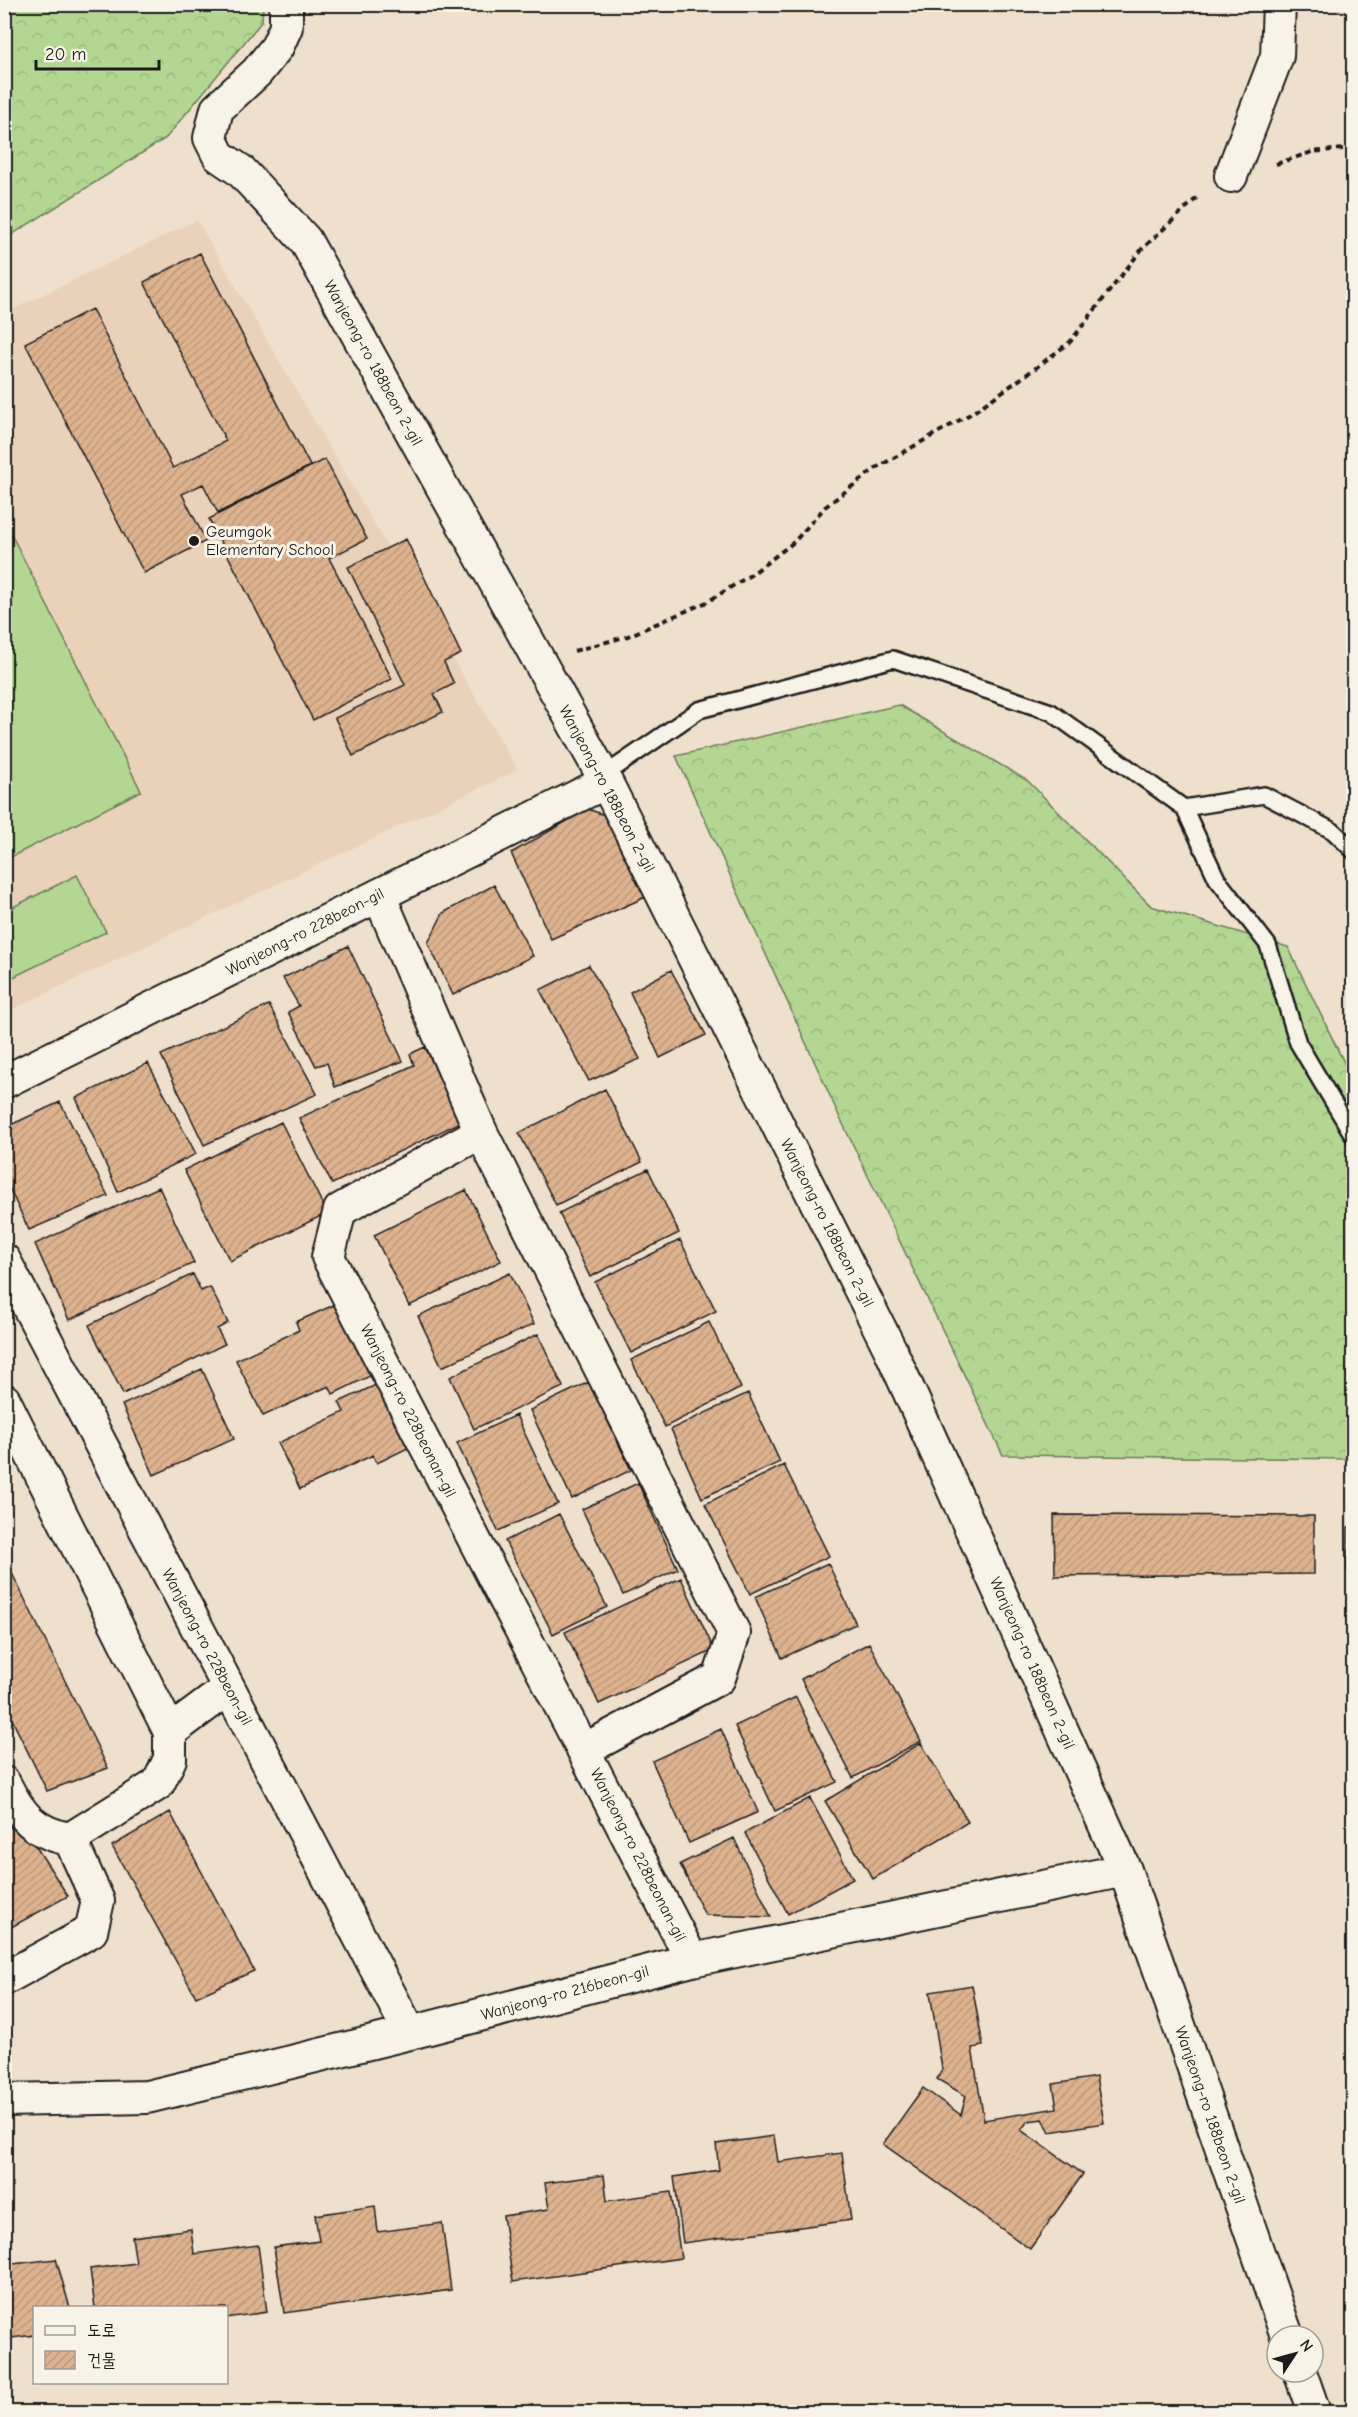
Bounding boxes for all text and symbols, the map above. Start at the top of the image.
scale bar [36,33,159,71]
text: 20 m [45,44,86,65]
street label: Wanjeong-ro 188beon 2-gil [320,277,426,449]
place label: Geumgok Elementary School [206,523,334,559]
marker: Geumgok Elementary School [187,534,201,548]
street label: Wanjeong-ro 188beon 2-gil [555,703,659,875]
street label: Wanjeong-ro 228beon-gil [223,884,387,980]
street label: Wanjeong-ro 188beon 2-gil [777,1136,877,1310]
street label: Wanjeong-ro 228beonan-gil [356,1321,460,1501]
street label: Wanjeong-ro 228beon-gil [158,1566,256,1728]
street label: Wanjeong-ro 188beon 2-gil [986,1574,1078,1752]
street label: Wanjeong-ro 228beonan-gil [586,1765,690,1945]
street label: Wanjeong-ro 216beon-gil [479,1962,651,2024]
street label: Wanjeong-ro 188beon 2-gil [1171,2024,1249,2206]
legend [33,2306,228,2384]
text: 도로 [87,2320,116,2341]
north arrow [1265,2324,1325,2384]
text: N [1296,2336,1317,2355]
text: 건물 [87,2350,116,2371]

